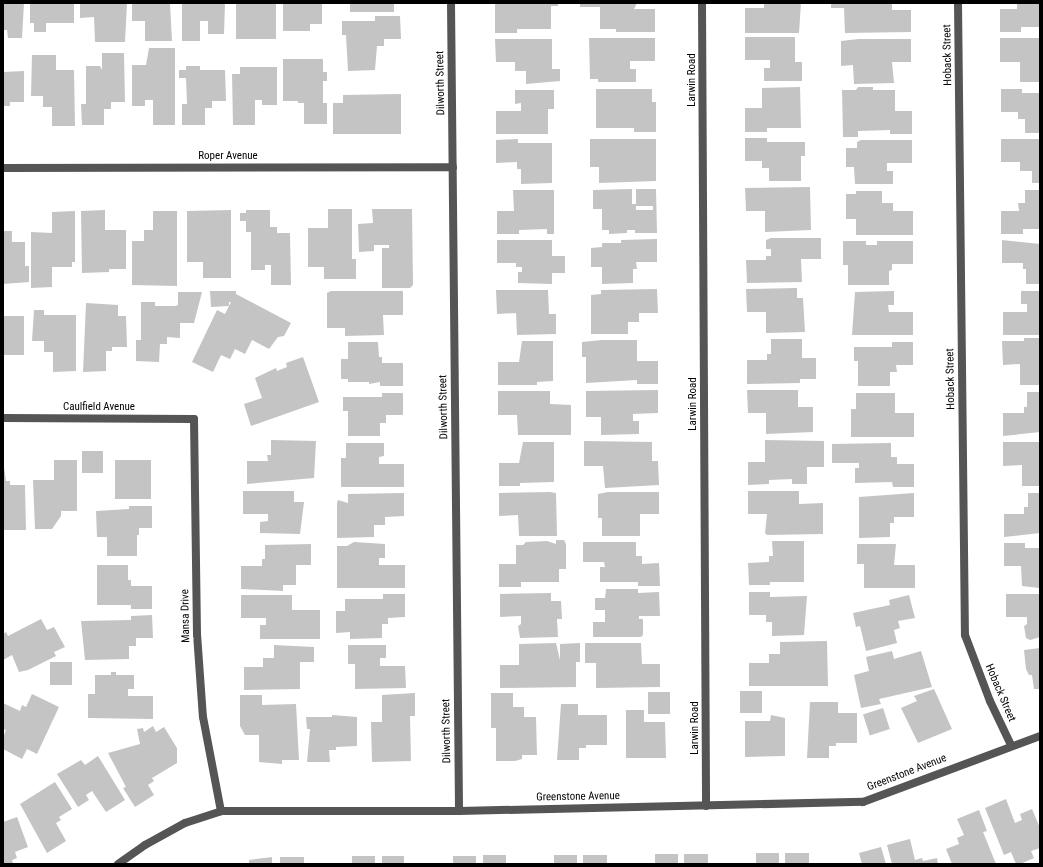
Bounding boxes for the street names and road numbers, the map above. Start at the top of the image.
street label: Hoback Street [941,24,955,86]
street label: Dilworth Street [434,51,448,115]
street label: Larwin Road [685,53,699,107]
street label: Roper Avenue [198,149,258,163]
street label: Hoback Street [944,348,958,410]
street label: Dilworth Street [437,375,451,439]
street label: Larwin Road [686,377,700,431]
street label: Caulfield Avenue [63,400,135,414]
street label: Mansa Drive [179,589,193,643]
street label: Hoback Street [982,662,1018,724]
street label: Dilworth Street [440,699,454,763]
street label: Larwin Road [688,701,702,755]
street label: Greenstone Avenue [866,752,948,794]
street label: Greenstone Avenue [536,790,620,804]

